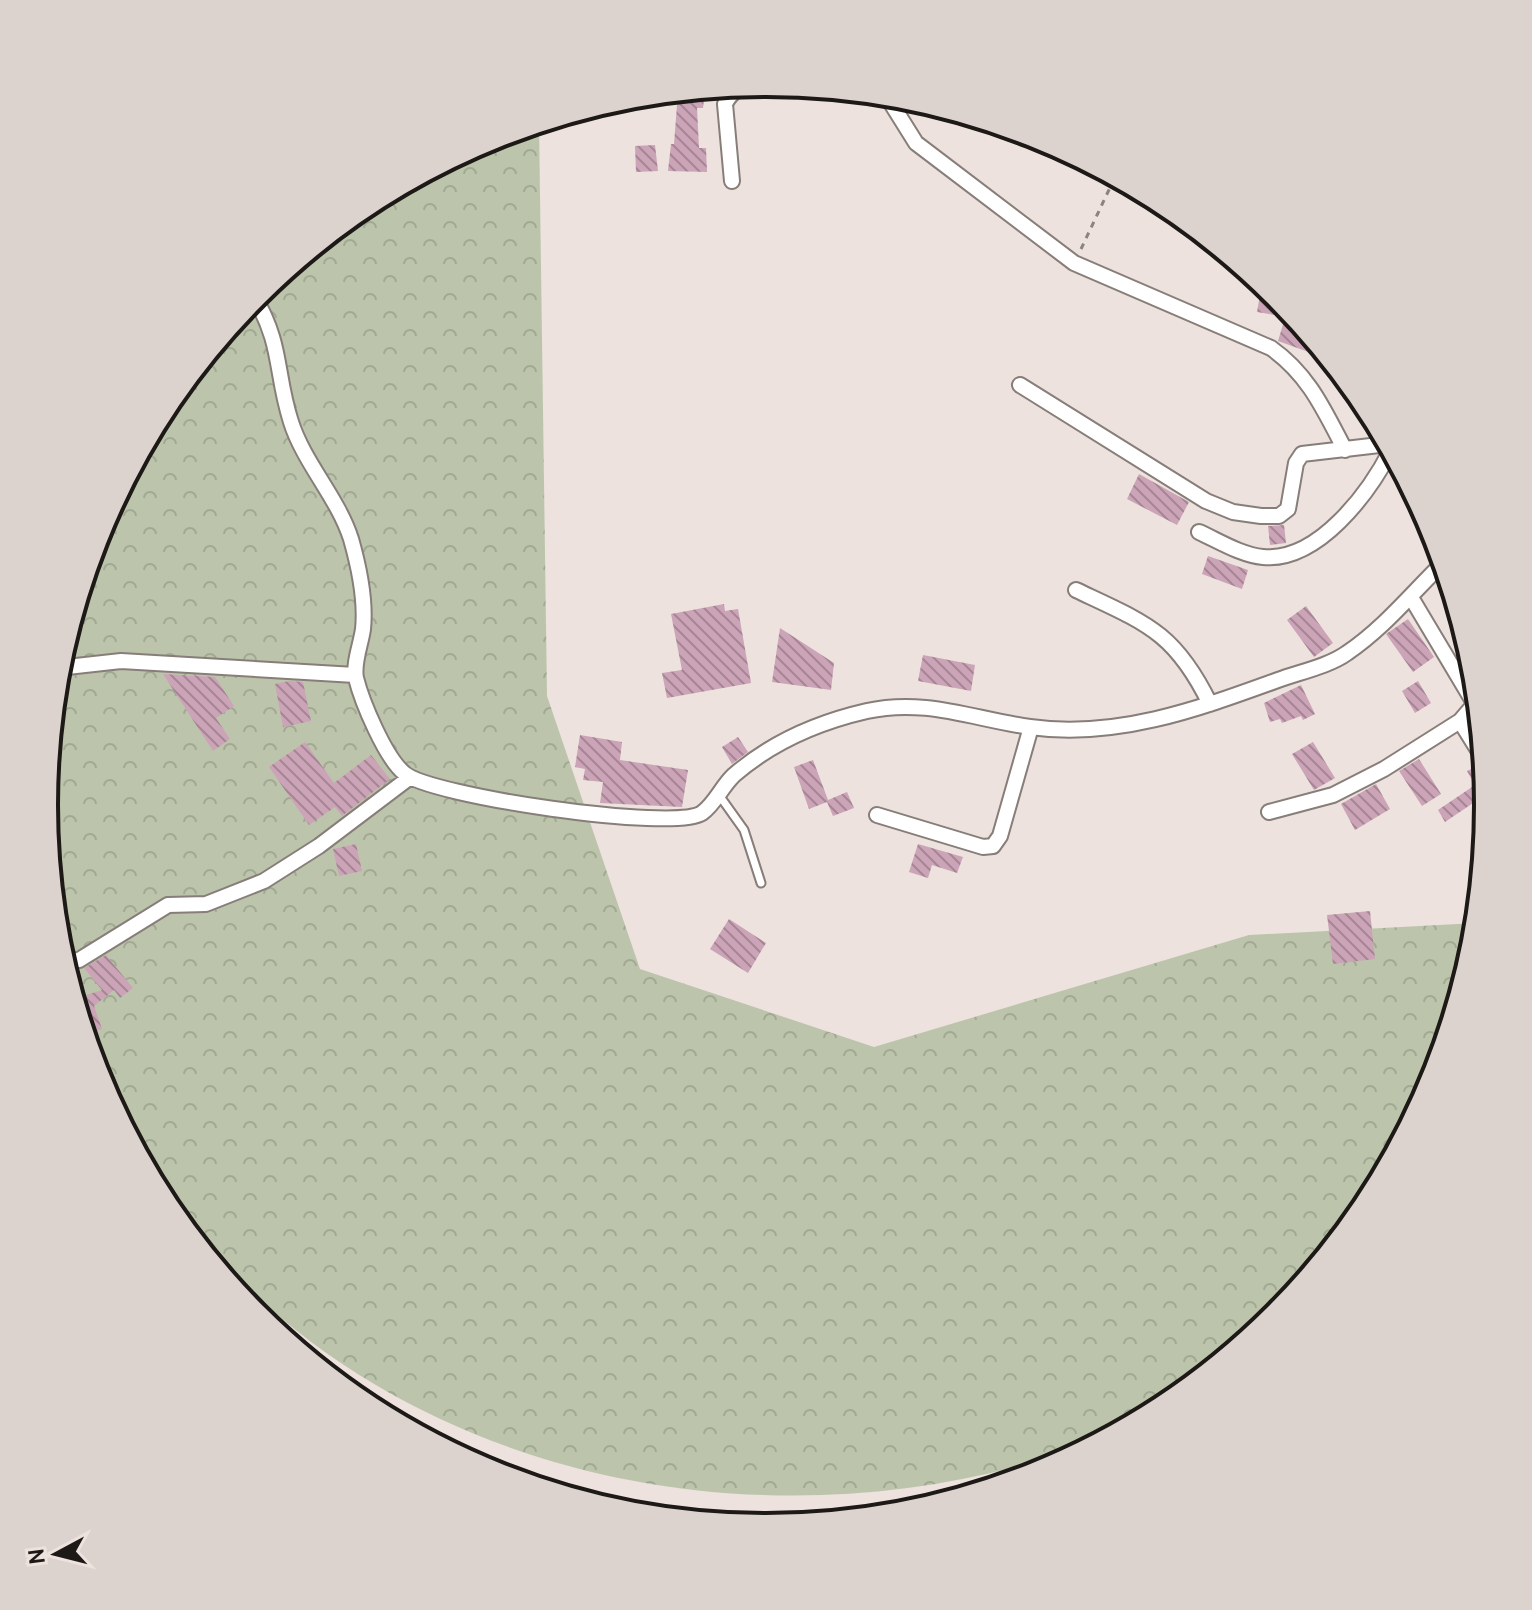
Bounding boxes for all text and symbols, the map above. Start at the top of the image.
north arrow [16,1514,96,1594]
text: N [22,1547,51,1566]

